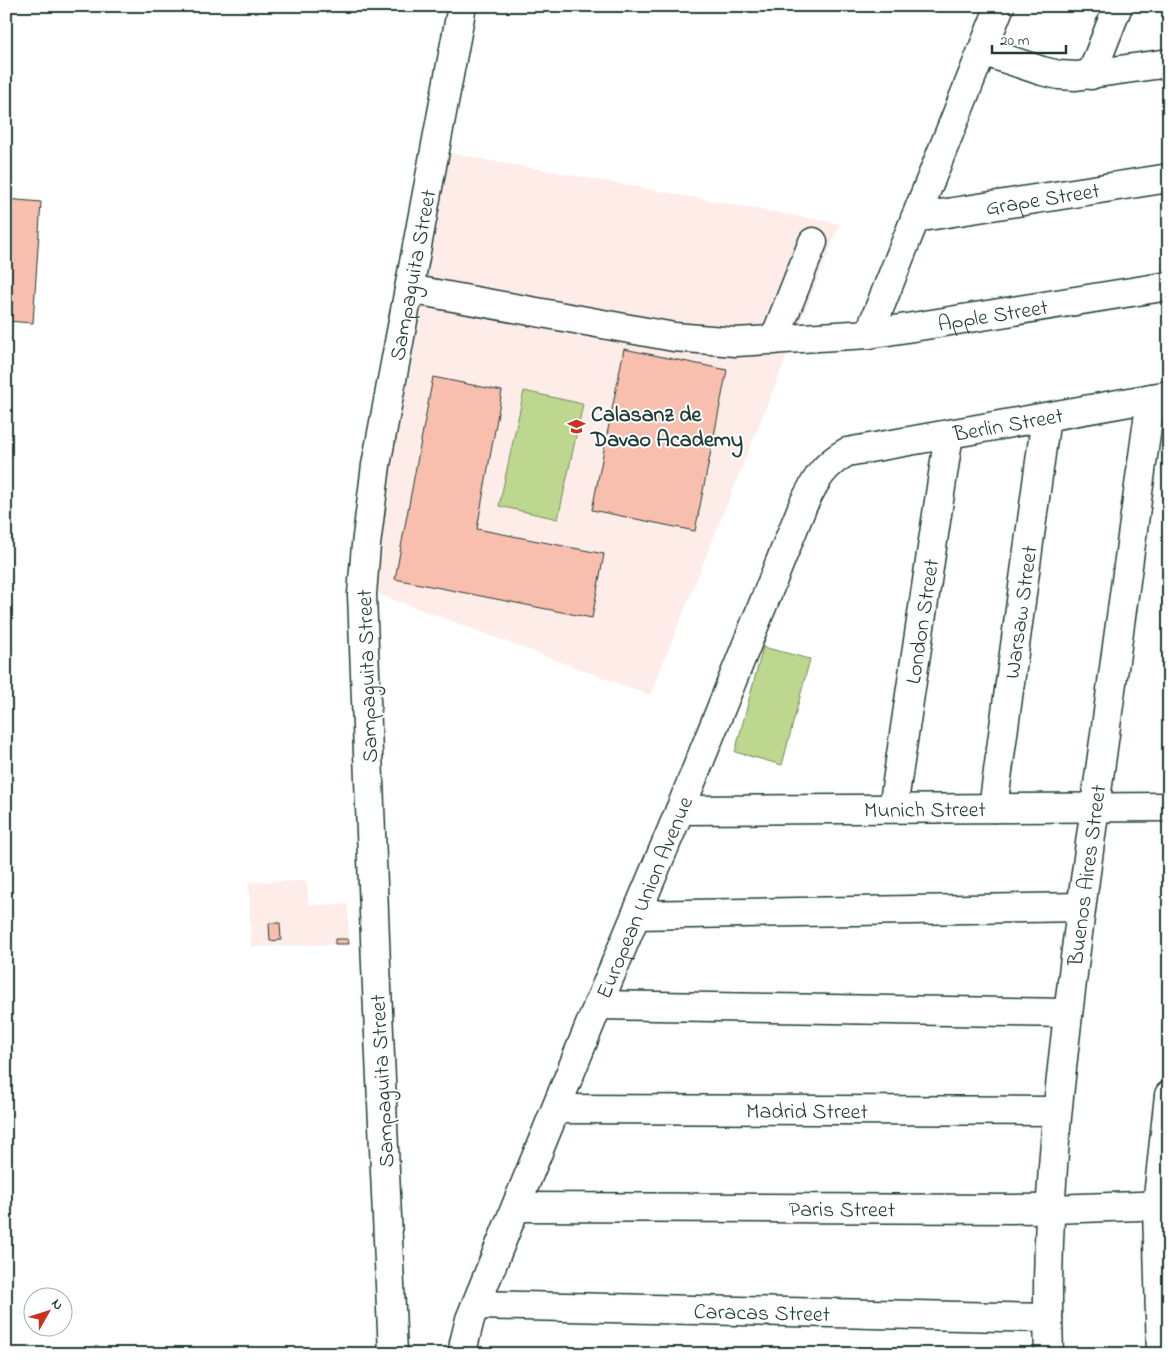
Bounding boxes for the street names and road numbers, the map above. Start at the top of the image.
street label: Grape Street [983,176,1103,226]
street label: Sampaguita Street [383,186,446,364]
street label: Apple Street [936,292,1051,342]
street label: Berlin Street [950,401,1067,452]
street label: Warsaw Street [998,543,1048,681]
street label: London Street [899,556,949,686]
street label: Sampaguita Street [350,588,389,763]
street label: Buenos Aires Street [1061,782,1116,969]
street label: European Union Avenue [589,792,703,1004]
street label: Munich Street [864,795,987,828]
street label: Sampaguita Street [363,993,406,1168]
street label: Madrid Street [746,1097,869,1129]
street label: Paris Street [789,1195,896,1227]
street label: Caracas Street [693,1297,831,1332]

